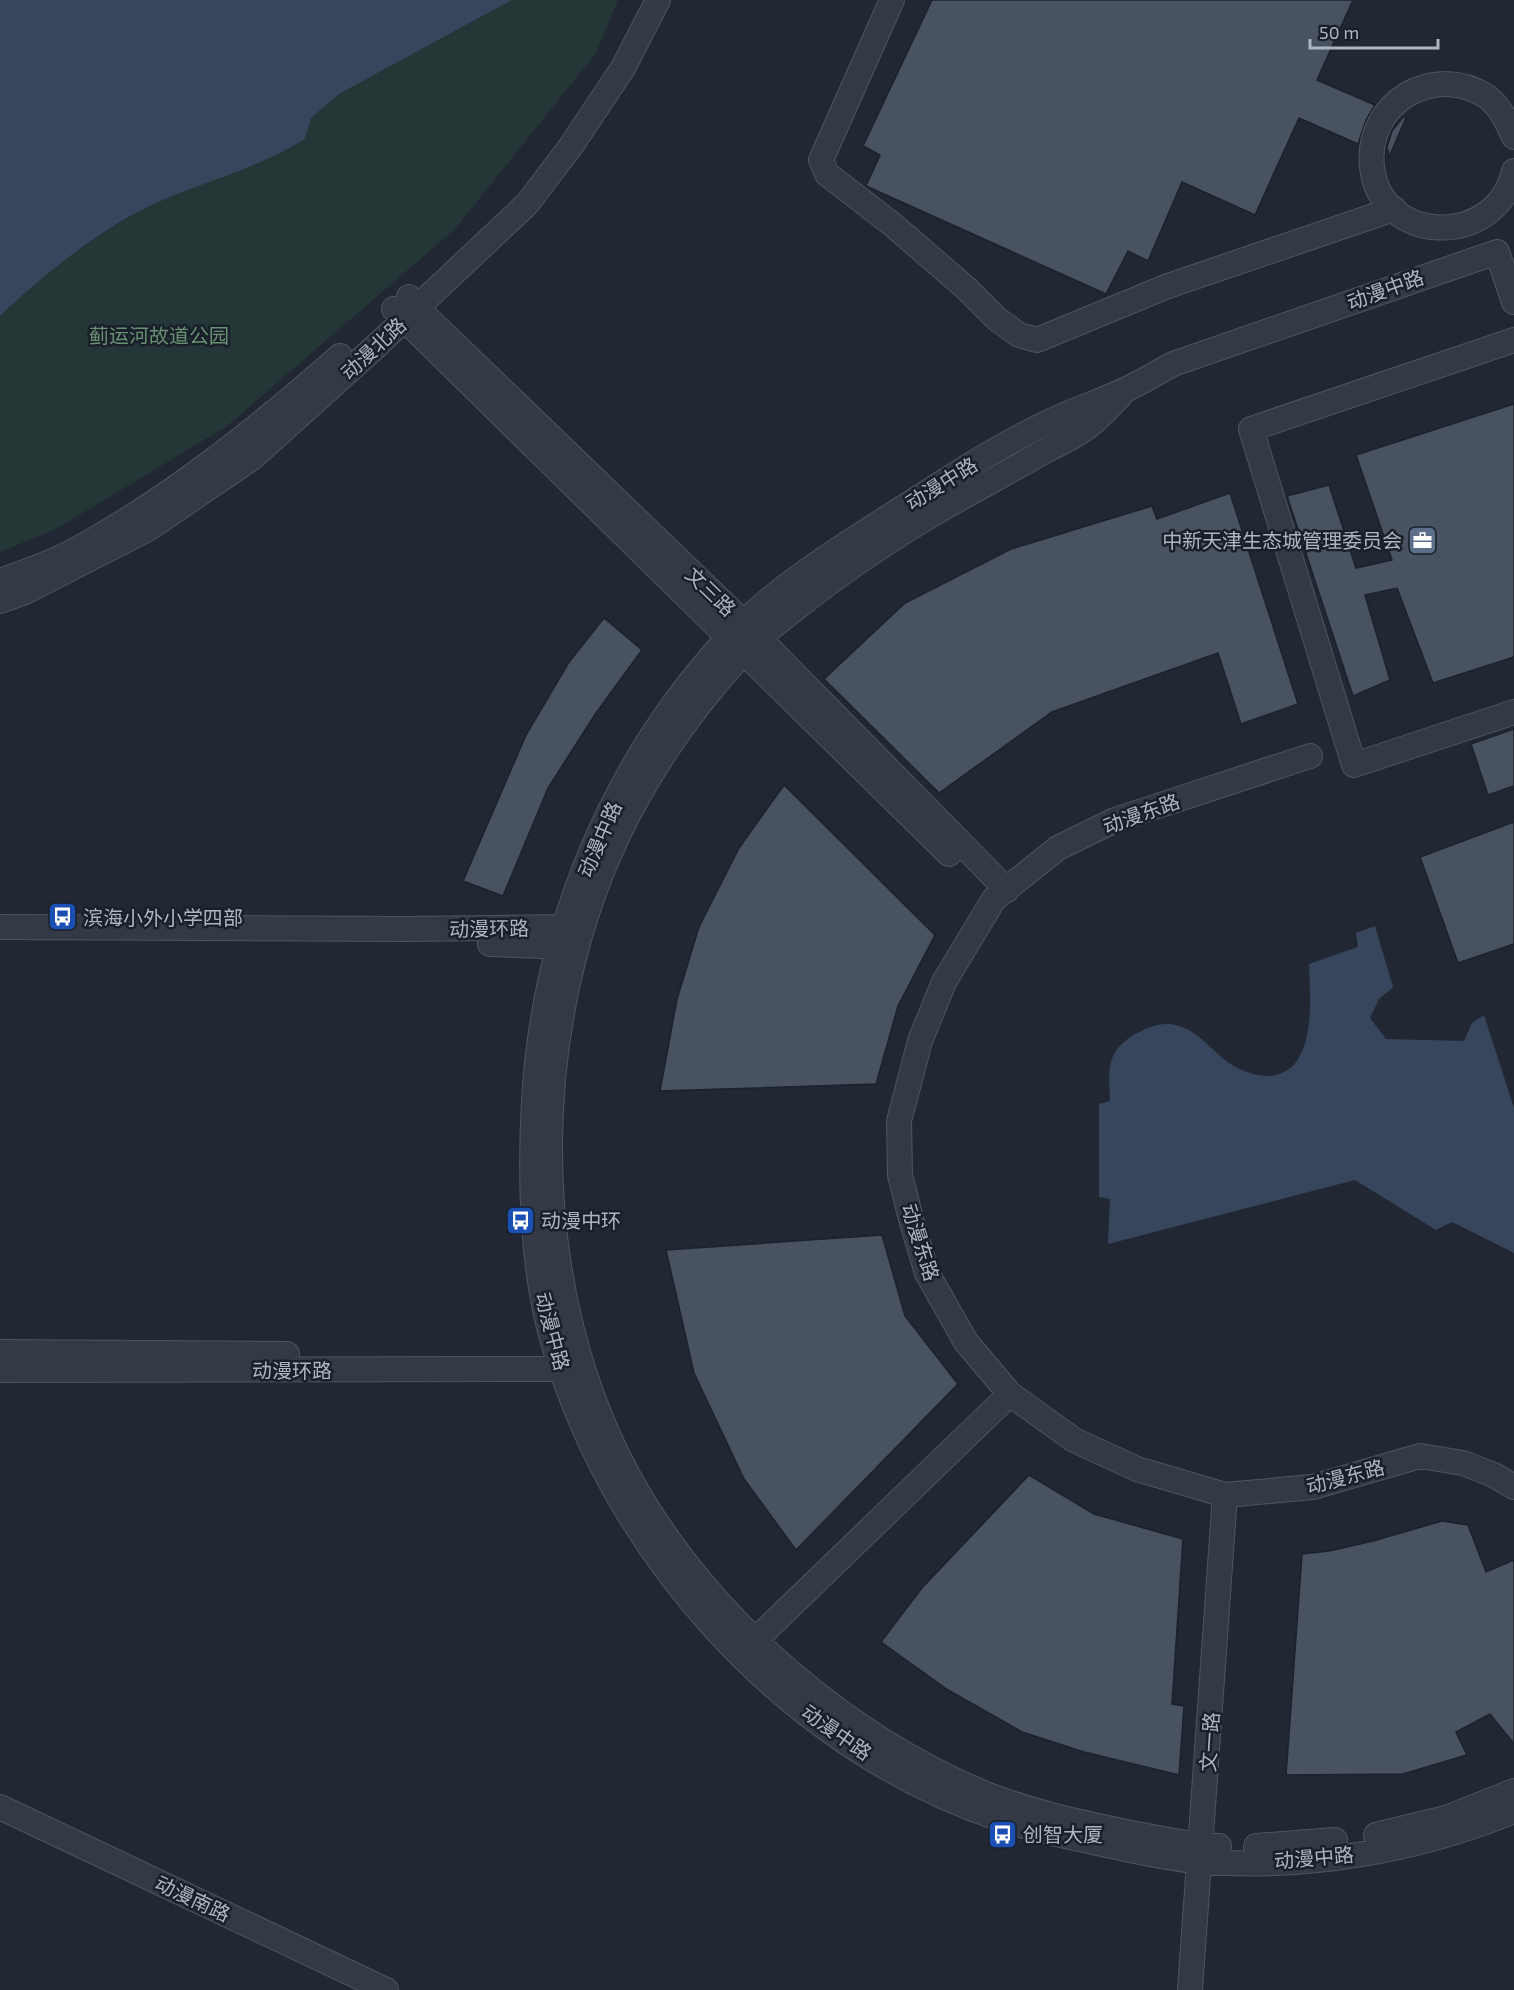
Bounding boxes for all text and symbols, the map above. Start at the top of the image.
scale bar [1310,12,1438,50]
text: 50 m [1319,21,1359,43]
street label: 动漫中路 [1343,264,1427,314]
street label: 动漫北路 [336,312,410,384]
park label: 蓟运河故道公园 [89,323,229,347]
street label: 动漫中路 [901,452,981,514]
office icon: 中新天津生态城管理委员会 [1407,524,1439,556]
place label: 中新天津生态城管理委员会 [1162,528,1402,552]
street label: 文三路 [681,562,741,620]
street label: 动漫东路 [1099,788,1183,838]
street label: 动漫中路 [572,797,626,881]
bus stop icon: 滨海小外小学四部 [46,901,78,933]
place label: 滨海小外小学四部 [83,905,243,929]
street label: 动漫环路 [449,915,529,941]
street label: 动漫东路 [897,1200,945,1284]
bus stop icon: 动漫中环 [504,1204,536,1236]
place label: 动漫中环 [541,1208,621,1232]
street label: 动漫中路 [531,1289,575,1373]
street label: 动漫环路 [252,1358,332,1382]
street label: 动漫东路 [1303,1454,1387,1498]
street label: 动漫中路 [797,1699,877,1765]
street label: 文一路 [1195,1711,1223,1773]
bus stop icon: 创智大厦 [986,1818,1018,1850]
place label: 创智大厦 [1023,1822,1103,1846]
street label: 动漫中路 [1273,1842,1355,1872]
street label: 动漫南路 [152,1870,234,1926]

